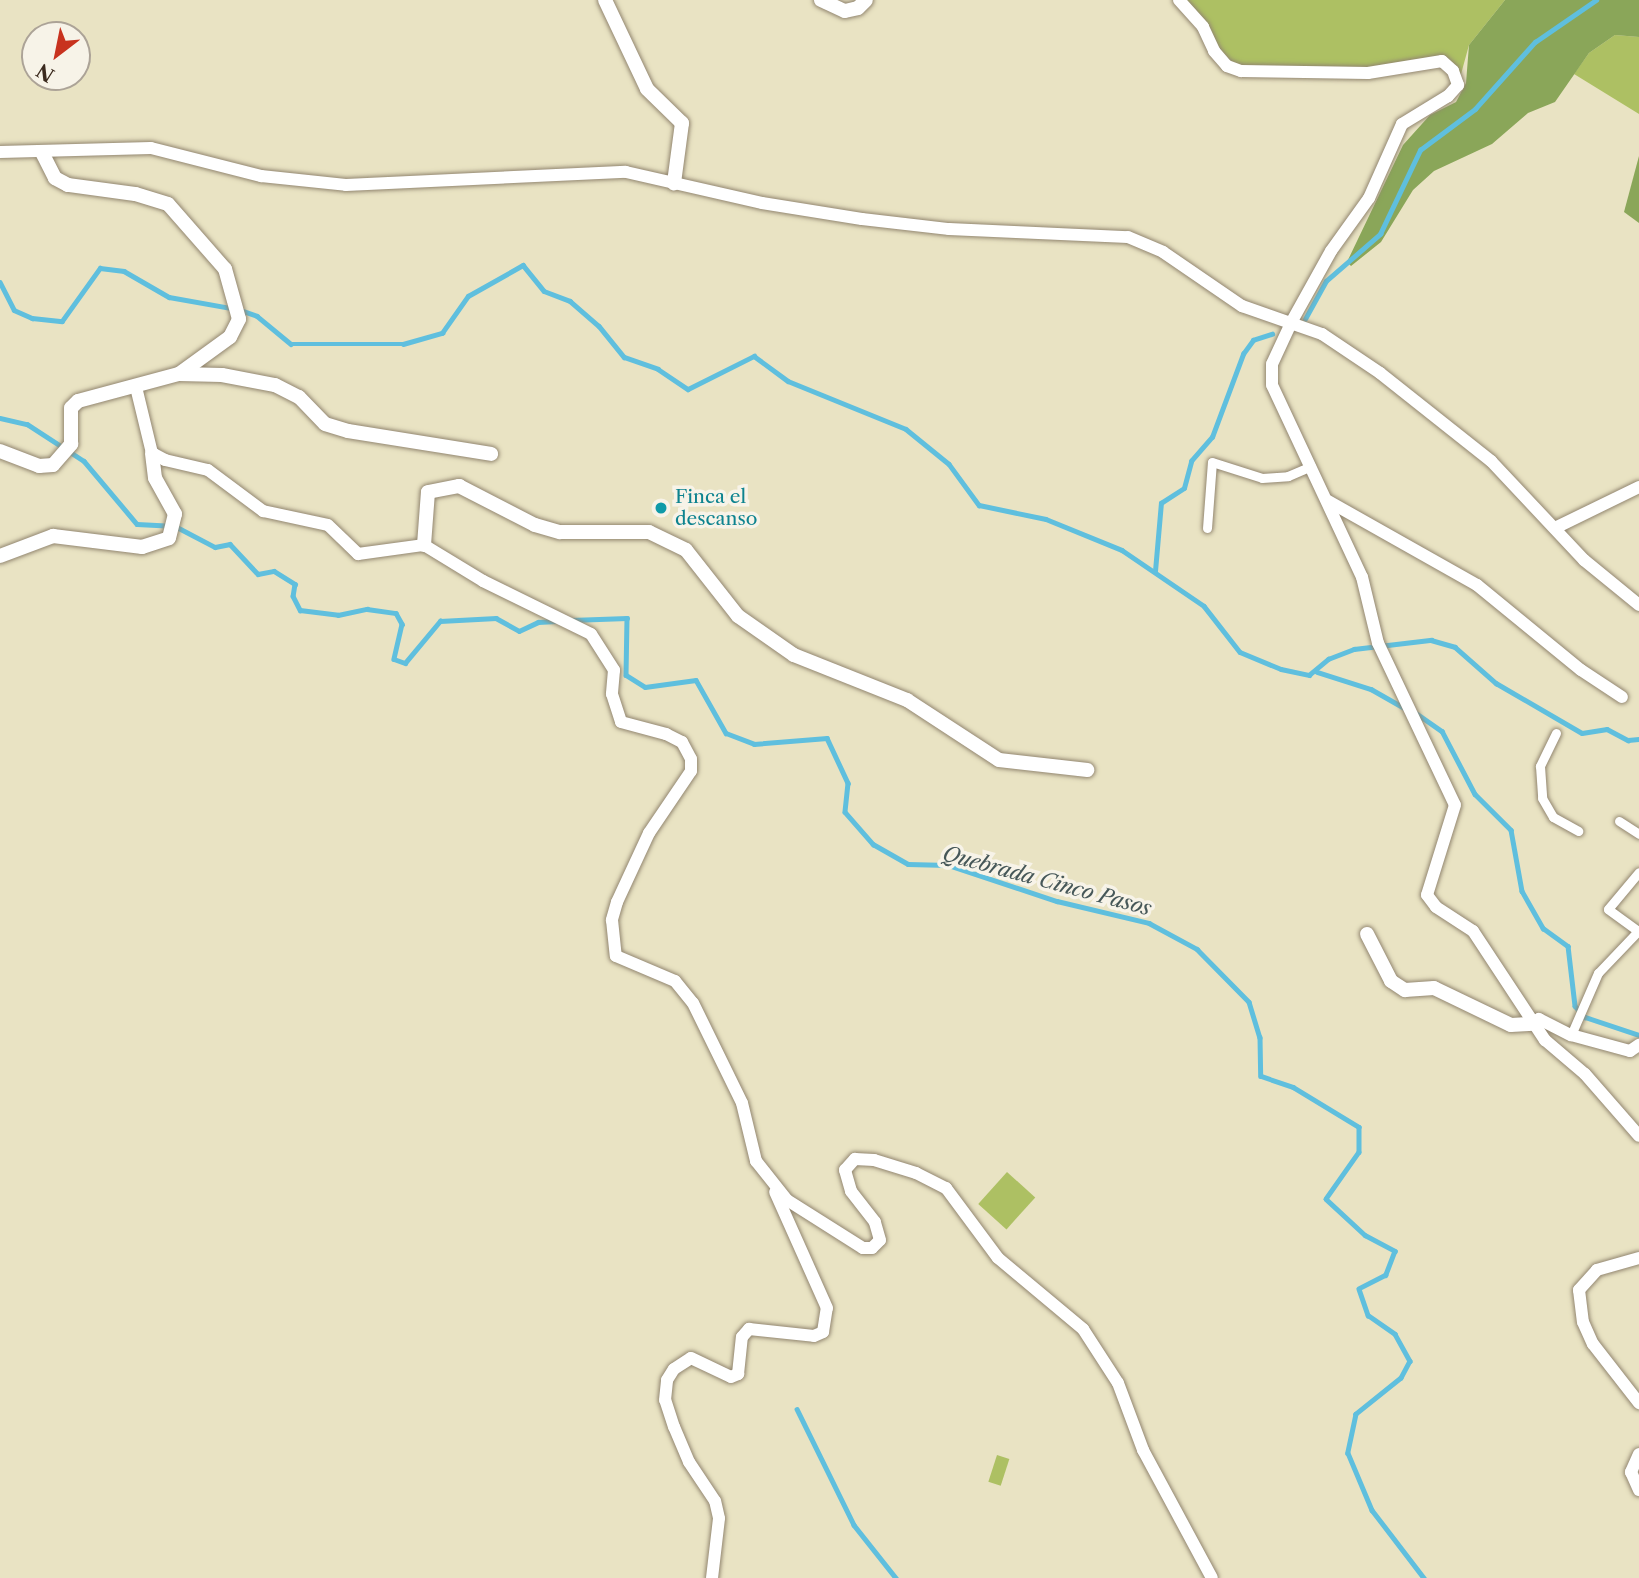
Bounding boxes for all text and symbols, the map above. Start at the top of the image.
north arrow [21,21,91,91]
text: N [33,58,59,87]
place label: Finca el descanso [675,486,757,530]
marker: Finca el descanso [653,500,669,516]
water label: Quebrada Cinco Pasos [940,841,1154,921]

